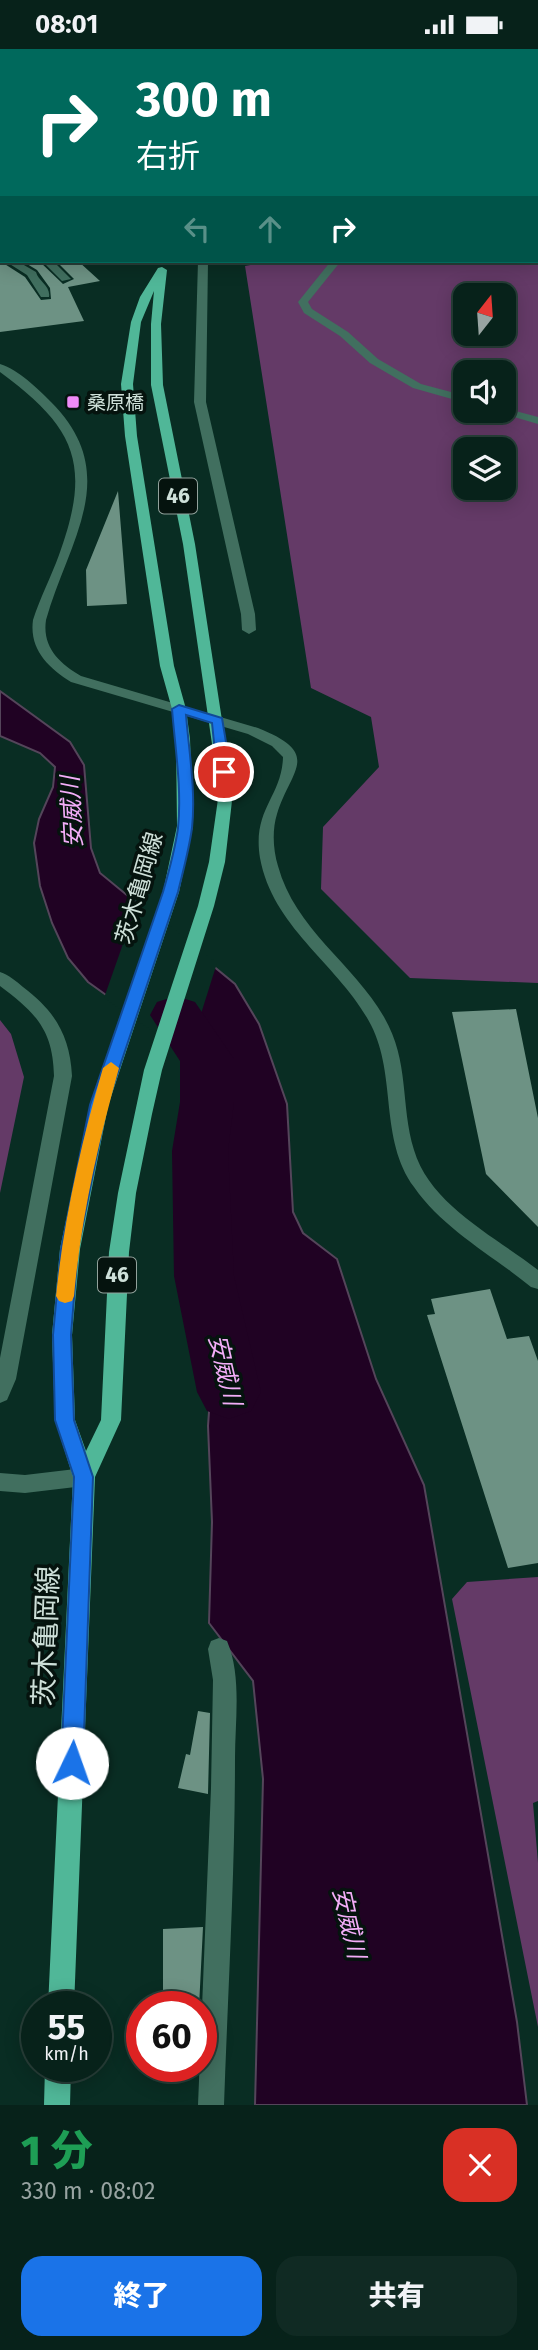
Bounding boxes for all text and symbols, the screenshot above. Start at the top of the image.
text: 08:01 [35,9,98,40]
text: 300 m [136,70,272,129]
icon: right [21,77,112,168]
text: 右折 [136,137,200,175]
icon: left [178,210,216,248]
icon: ahead [251,210,289,248]
icon: right [324,210,362,248]
north arrow [453,283,516,347]
map controls [453,283,516,500]
button: sound [453,360,516,423]
place label: 桑原橋 [87,391,144,414]
marker: 桑原橋 [65,394,81,410]
button: layers [453,437,516,500]
road number: 46 [159,479,197,513]
pin [194,742,254,802]
icon: arrive [205,753,243,791]
water label: 安威川 [56,772,88,849]
street label: 茨木亀岡線 [110,829,168,947]
road number: 46 [98,1257,136,1293]
water label: 安威川 [203,1332,247,1411]
street label: 茨木亀岡線 [27,1565,65,1707]
position arrow [35,1726,109,1800]
water label: 安威川 [327,1885,371,1964]
speed limit sign: 60 [126,1991,217,2082]
text: 55 [48,2006,85,2048]
text: km/h [44,2043,89,2065]
text: 1 分 [21,2126,92,2176]
button: close [443,2128,517,2202]
text: 330 m · 08:02 [21,2177,155,2205]
button: 終了 [21,2256,262,2336]
button: 共有 [276,2256,517,2336]

